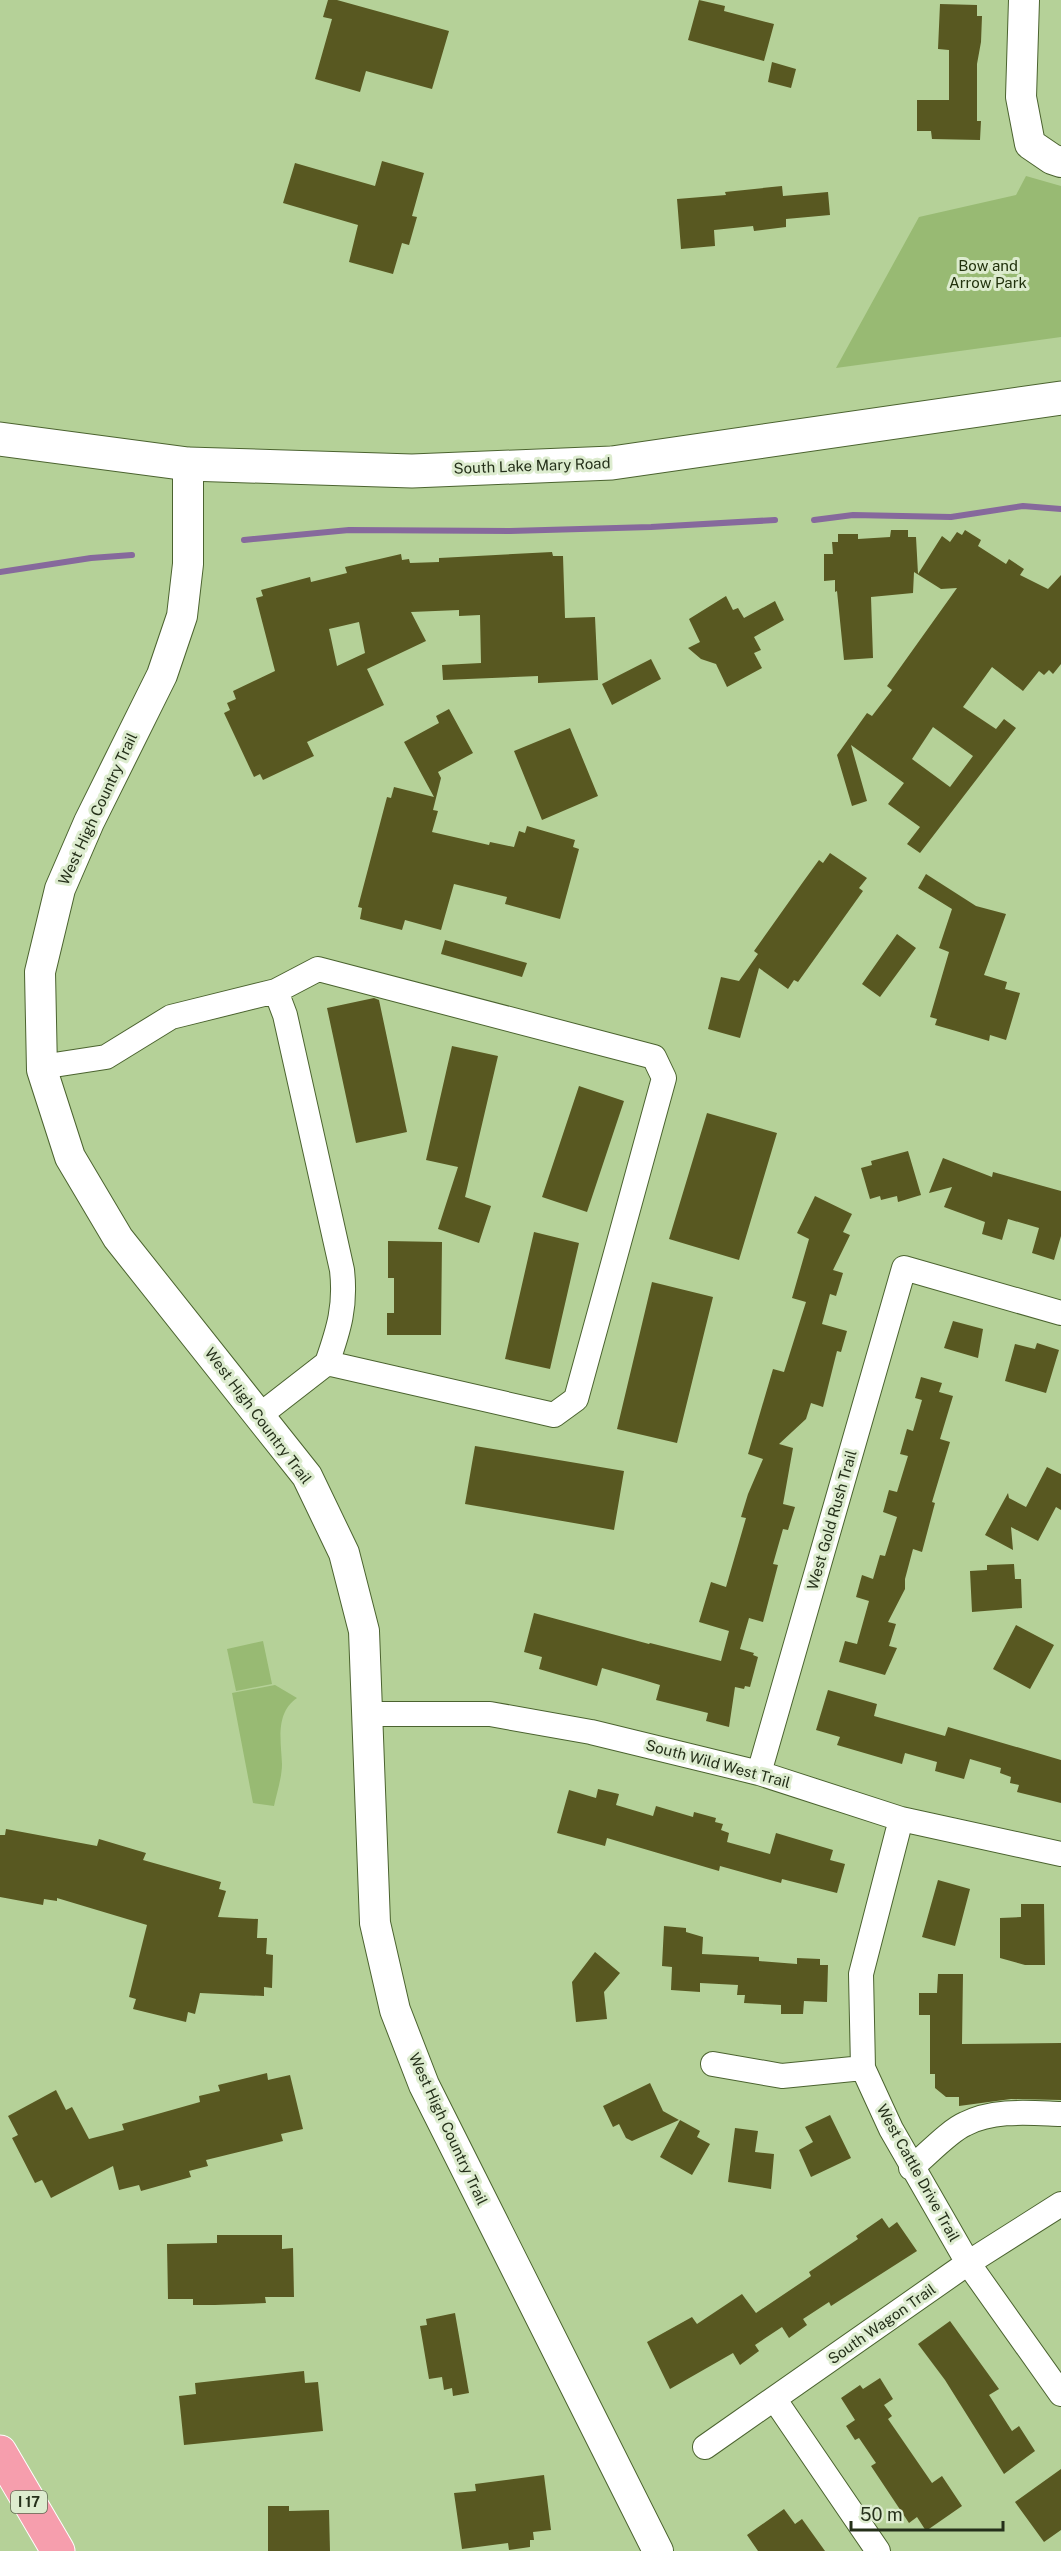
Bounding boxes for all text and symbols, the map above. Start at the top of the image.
park label: Bow and Arrow Park [949,257,1027,291]
street label: South Lake Mary Road [453,454,611,477]
street label: West High Country Trail [55,730,140,888]
street label: West High Country Trail [202,1344,315,1487]
street label: West Gold Rush Trail [803,1448,860,1592]
street label: South Wild West Trail [644,1736,792,1791]
street label: West High Country Trail [406,2050,491,2208]
street label: West Cattle Drive Trail [874,2101,963,2244]
street label: South Wagon Trail [825,2280,939,2367]
road number: I 17 [11,2491,47,2513]
scale bar [851,2494,1002,2532]
text: 50 m [860,2504,903,2525]

